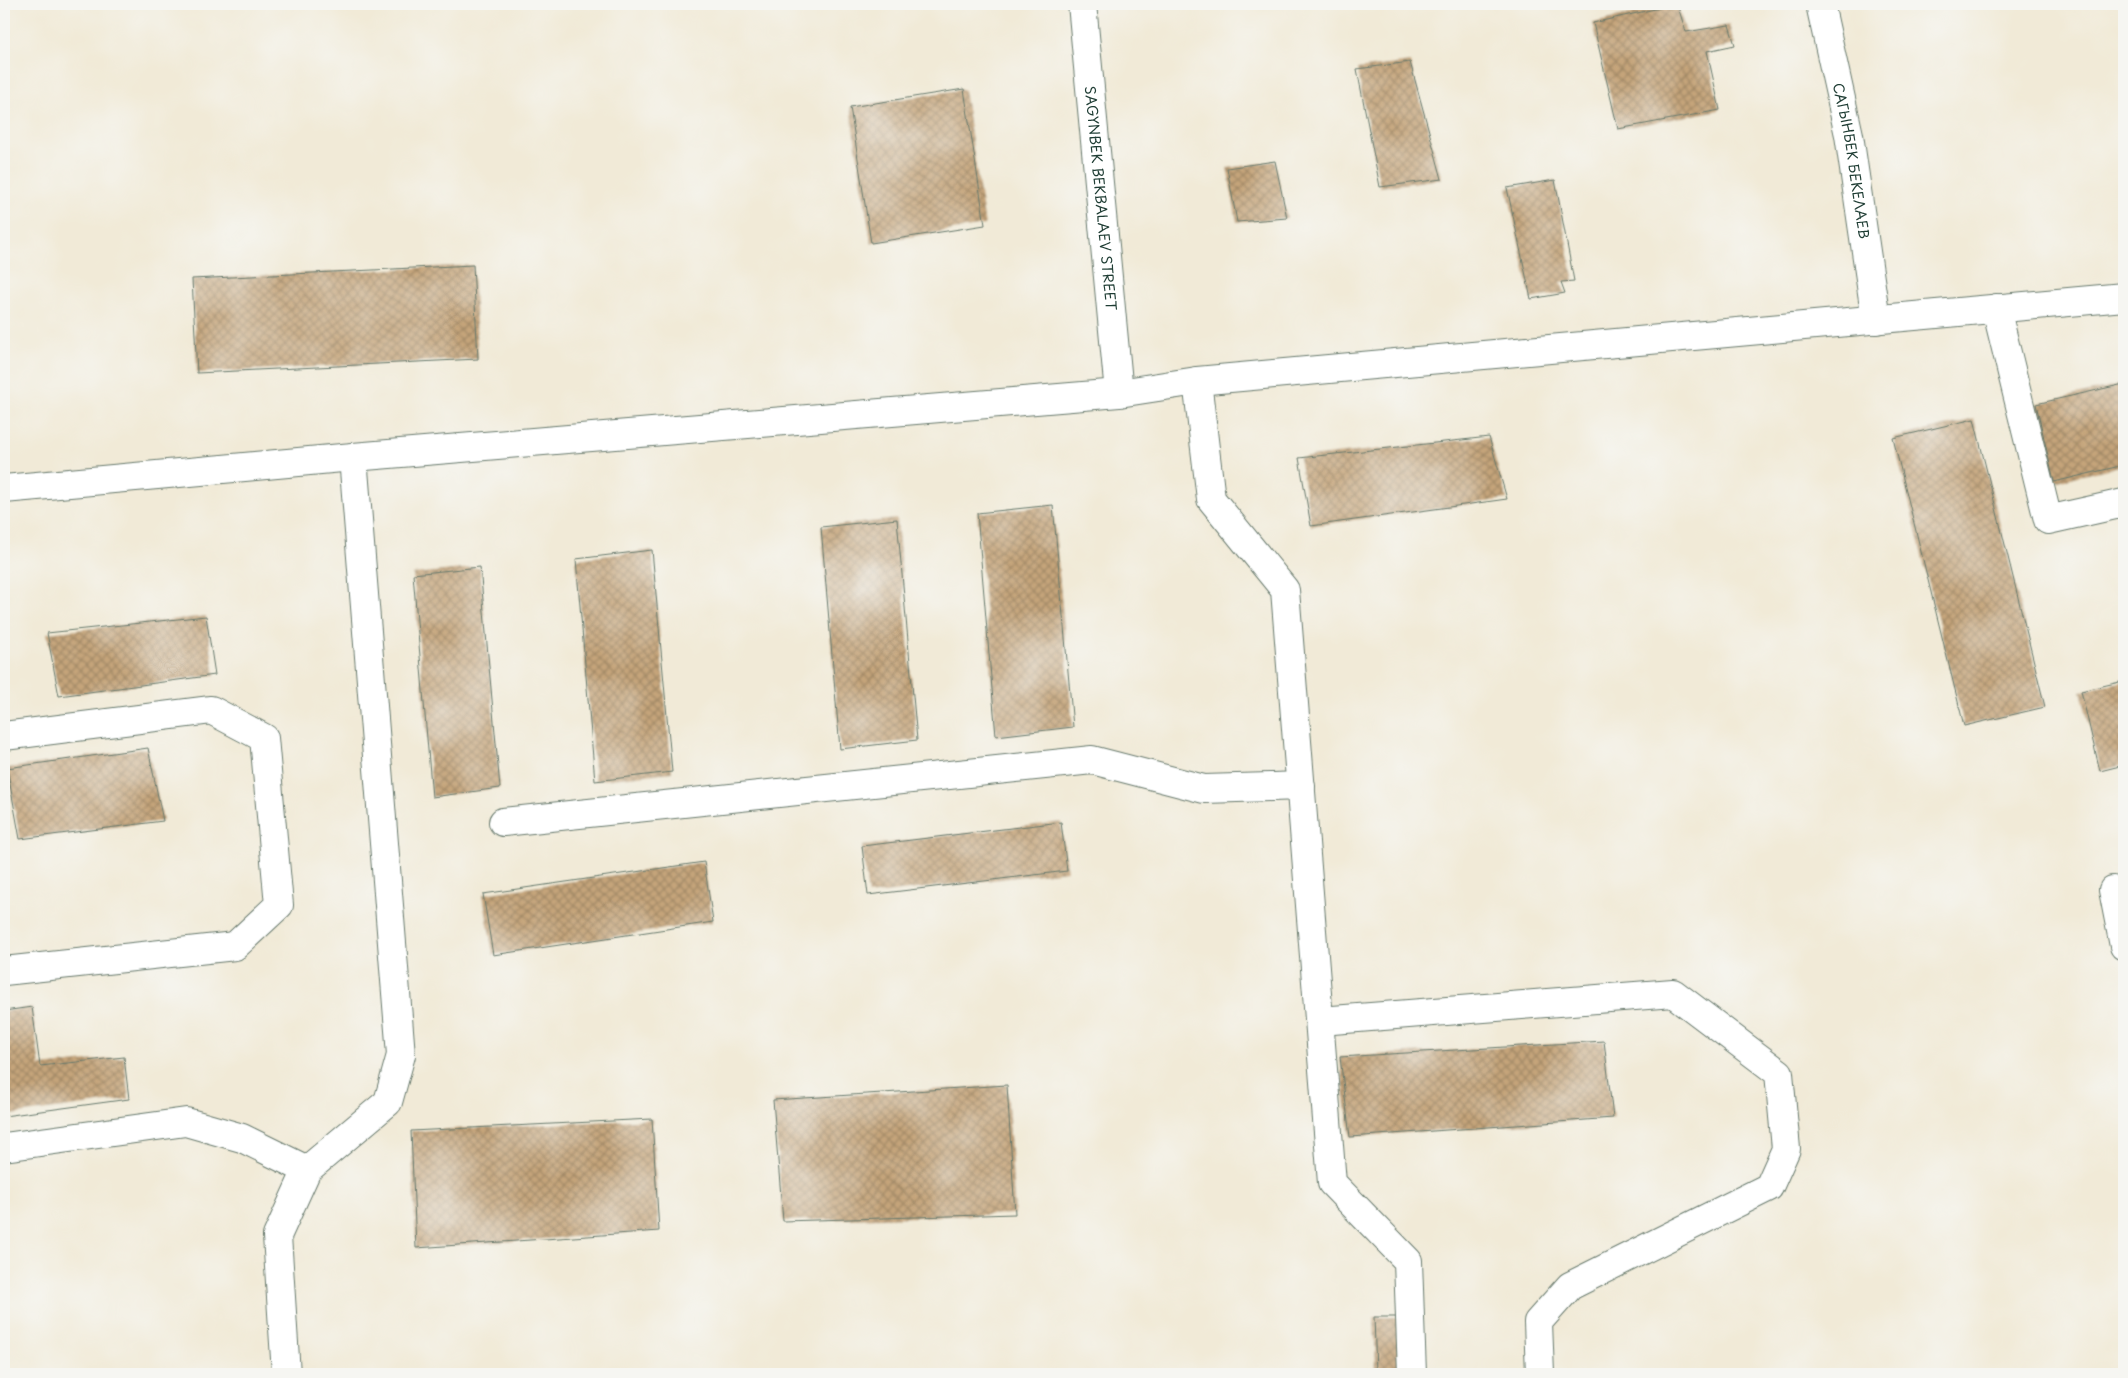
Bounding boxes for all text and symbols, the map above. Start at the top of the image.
street label: САГЫНБЕК БЕКЕЛАЕВ [1828,81,1875,240]
street label: SAGYNBEK BEKBALAEV STREET [1080,85,1122,312]

